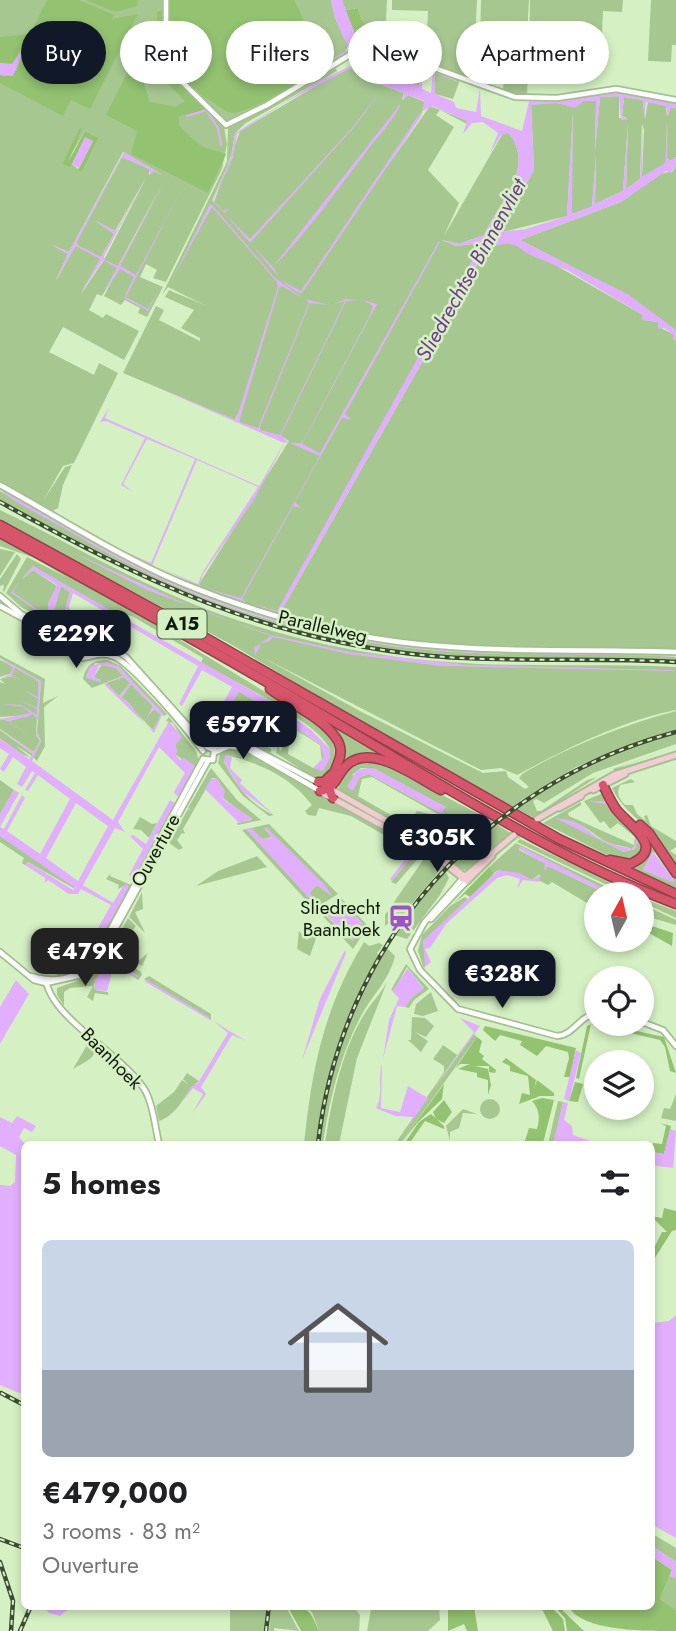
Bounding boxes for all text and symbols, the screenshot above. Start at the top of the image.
chip: Buy [21,21,106,84]
chip: Rent [120,21,212,84]
chip: Filters [226,21,334,84]
chip: New [348,21,442,84]
chip: Apartment [456,21,609,84]
water label: Sliedrechtse Binnenvliet [408,172,534,367]
street label: Parallelweg [276,603,370,650]
pin: €229K [27,610,125,670]
road number: A15 [158,610,206,638]
text: €229K [38,616,114,650]
pin: €597K [194,702,292,761]
text: €597K [206,707,280,741]
street label: Ouverture [124,809,187,892]
pin: €305K [388,814,486,874]
text: €305K [399,820,475,854]
north arrow [584,882,654,952]
map controls [584,882,654,1120]
place label: Sliedrecht Baanhoek [300,894,381,943]
station icon: Sliedrecht Baanhoek [386,903,416,933]
pin: €479K [36,928,134,988]
text: €479K [47,934,123,968]
pin: €328K [453,950,551,1010]
text: €328K [465,956,539,990]
button: locate [584,966,654,1036]
street label: Baanhoek [75,1021,149,1096]
button: layers [584,1050,654,1120]
text: 5 homes [42,1162,161,1205]
icon: filters [596,1164,634,1202]
icon: home [275,1285,401,1411]
text: €479,000 [42,1471,188,1514]
text: 3 rooms · 83 m² [42,1514,200,1548]
text: Ouverture [42,1548,139,1582]

